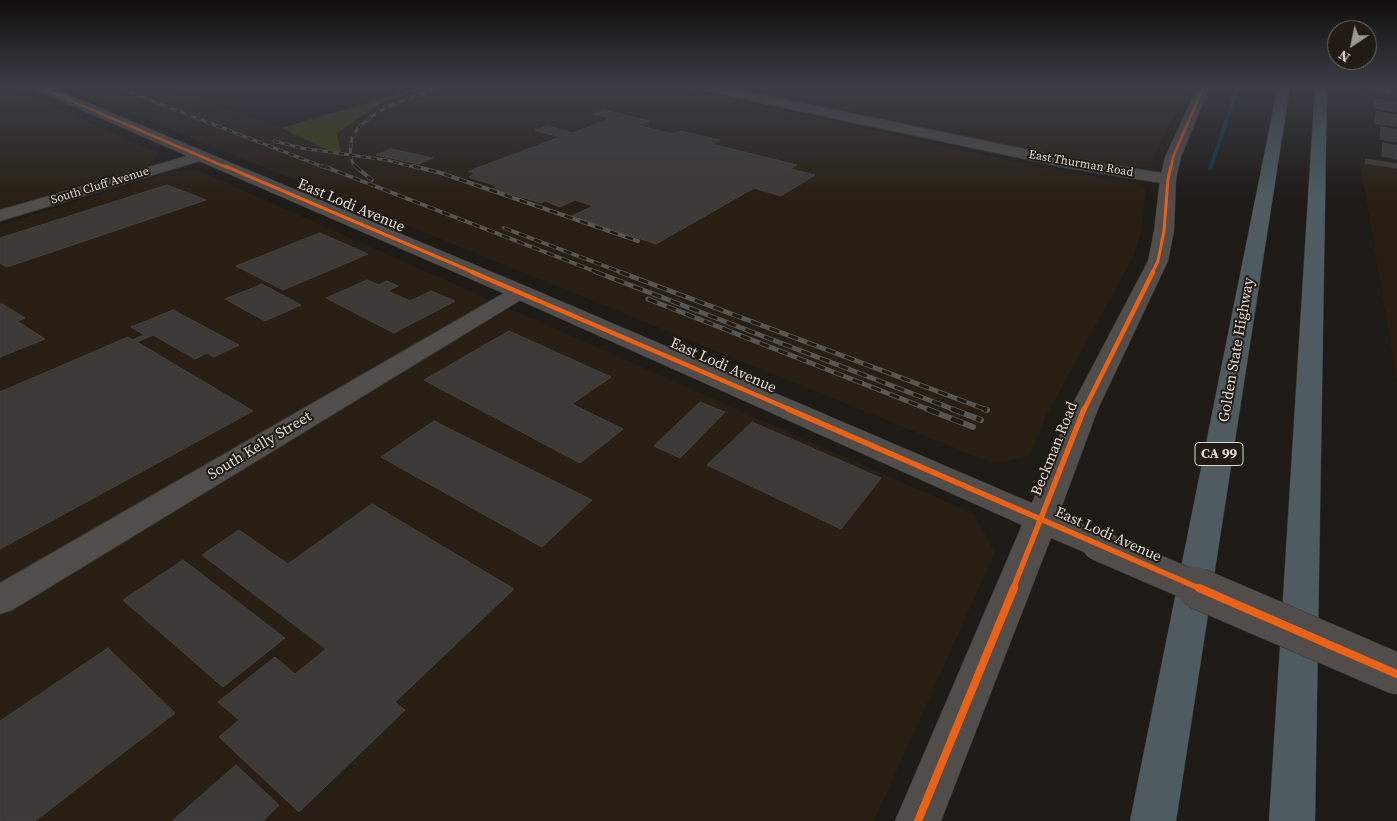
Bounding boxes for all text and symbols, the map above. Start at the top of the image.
north arrow [1327,20,1377,70]
text: N [1334,45,1354,68]
street label: East Thurman Road [1028,148,1134,180]
street label: South Cluff Avenue [49,164,151,208]
street label: East Lodi Avenue [295,175,407,237]
street label: Golden State Highway [1215,276,1259,424]
street label: East Lodi Avenue [667,335,779,397]
street label: Beckman Road [1028,399,1082,499]
street label: South Kelly Street [205,408,315,484]
road number: CA 99 [1195,442,1243,466]
street label: East Lodi Avenue [1052,504,1164,566]

